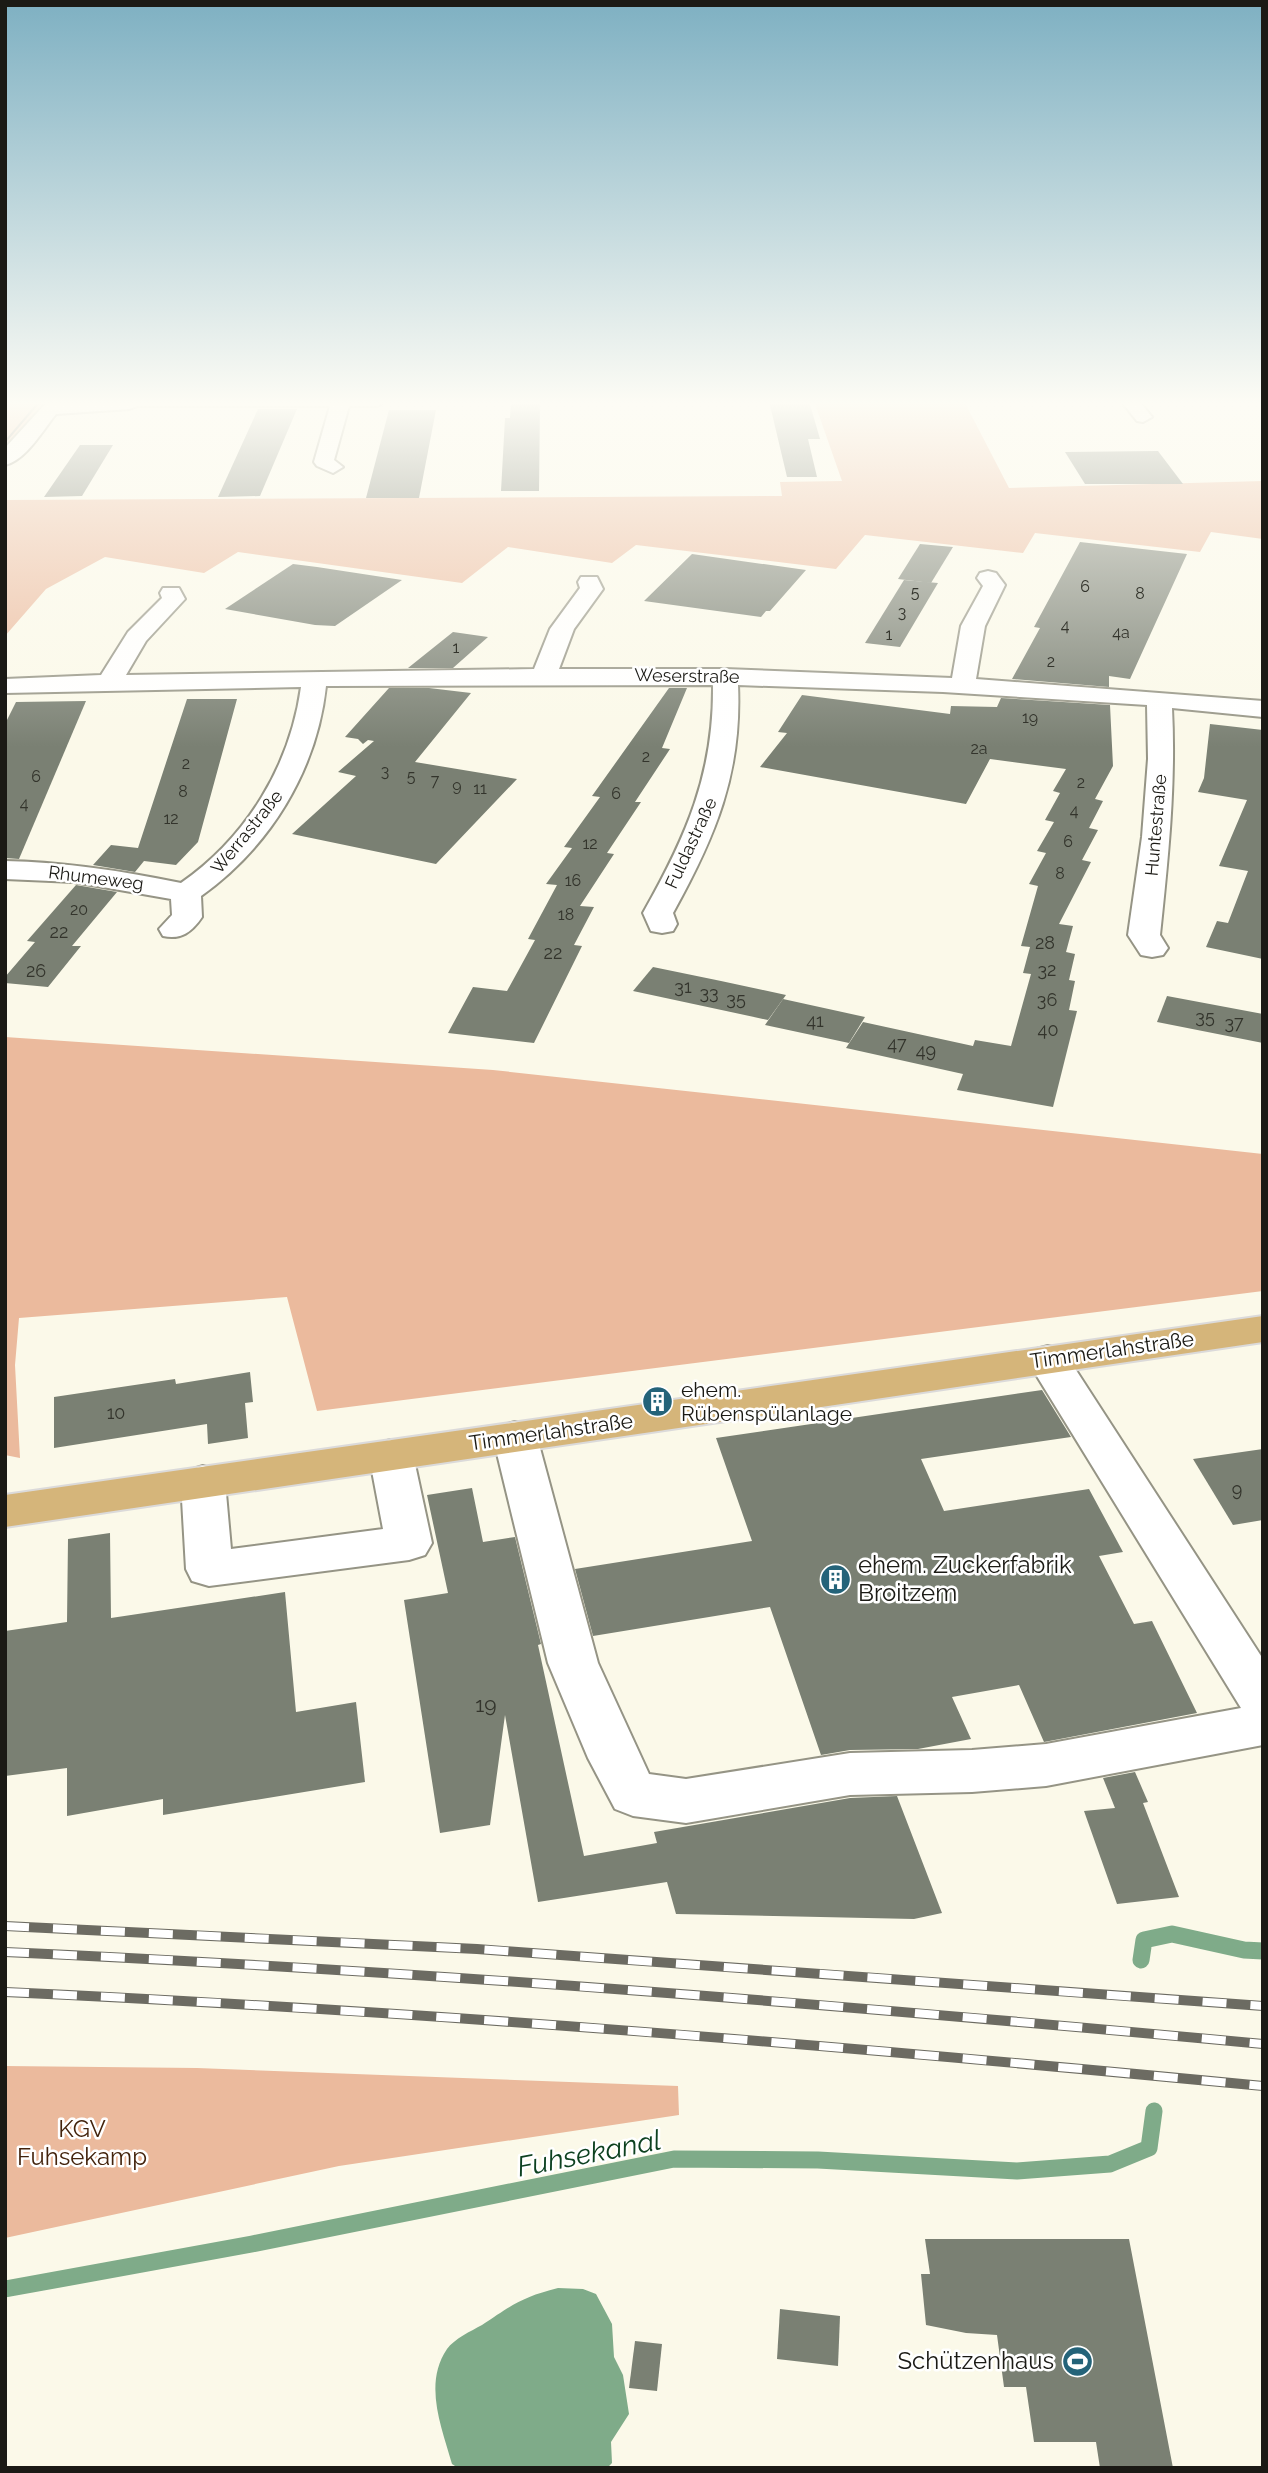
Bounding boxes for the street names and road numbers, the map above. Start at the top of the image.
street label: Weserstraße [634,664,740,687]
street label: Huntestraße [1141,773,1170,877]
street label: Werrastraße [206,785,287,878]
street label: Fuldastraße [660,794,721,892]
street label: Rhumeweg [47,861,145,894]
street label: Timmerlahstraße [1029,1326,1195,1373]
street label: Timmerlahstraße [468,1408,634,1455]

